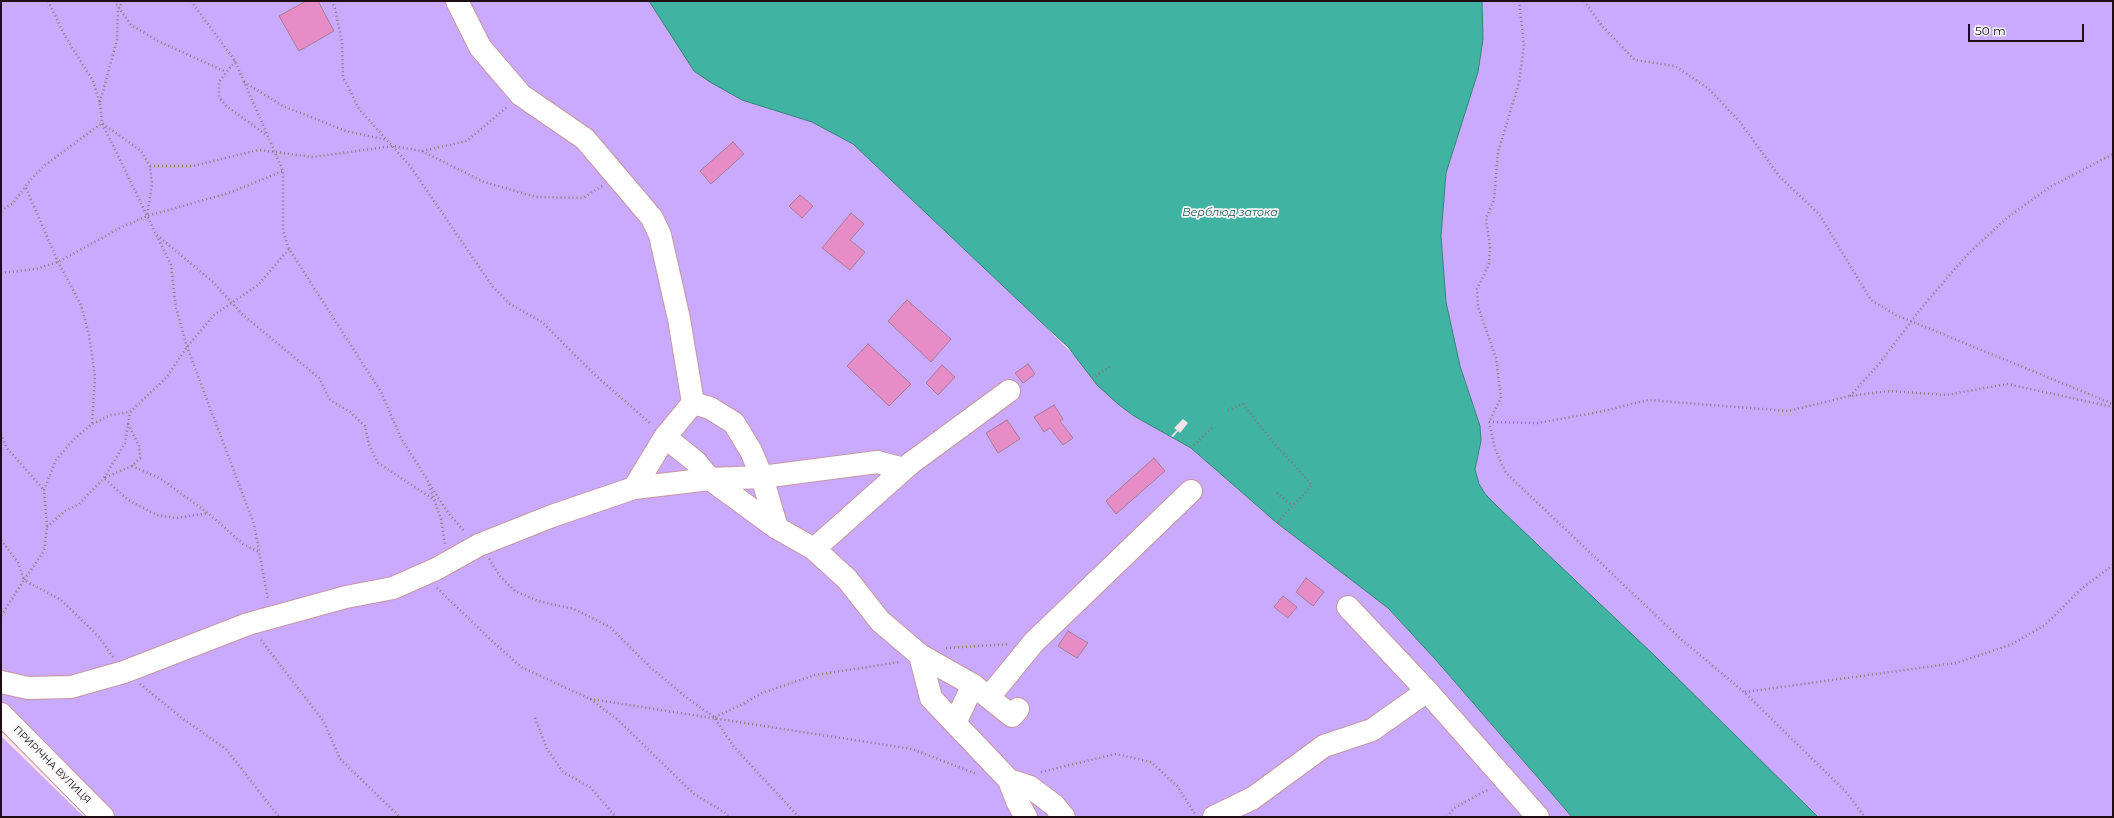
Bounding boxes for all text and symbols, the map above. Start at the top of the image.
scale bar [1970,16,2086,42]
text: 50 m [1975,23,2006,38]
water label: Верблюд затока [1182,206,1278,220]
street label: ПРИРІЧНА ВУЛИЦЯ [11,724,93,806]

